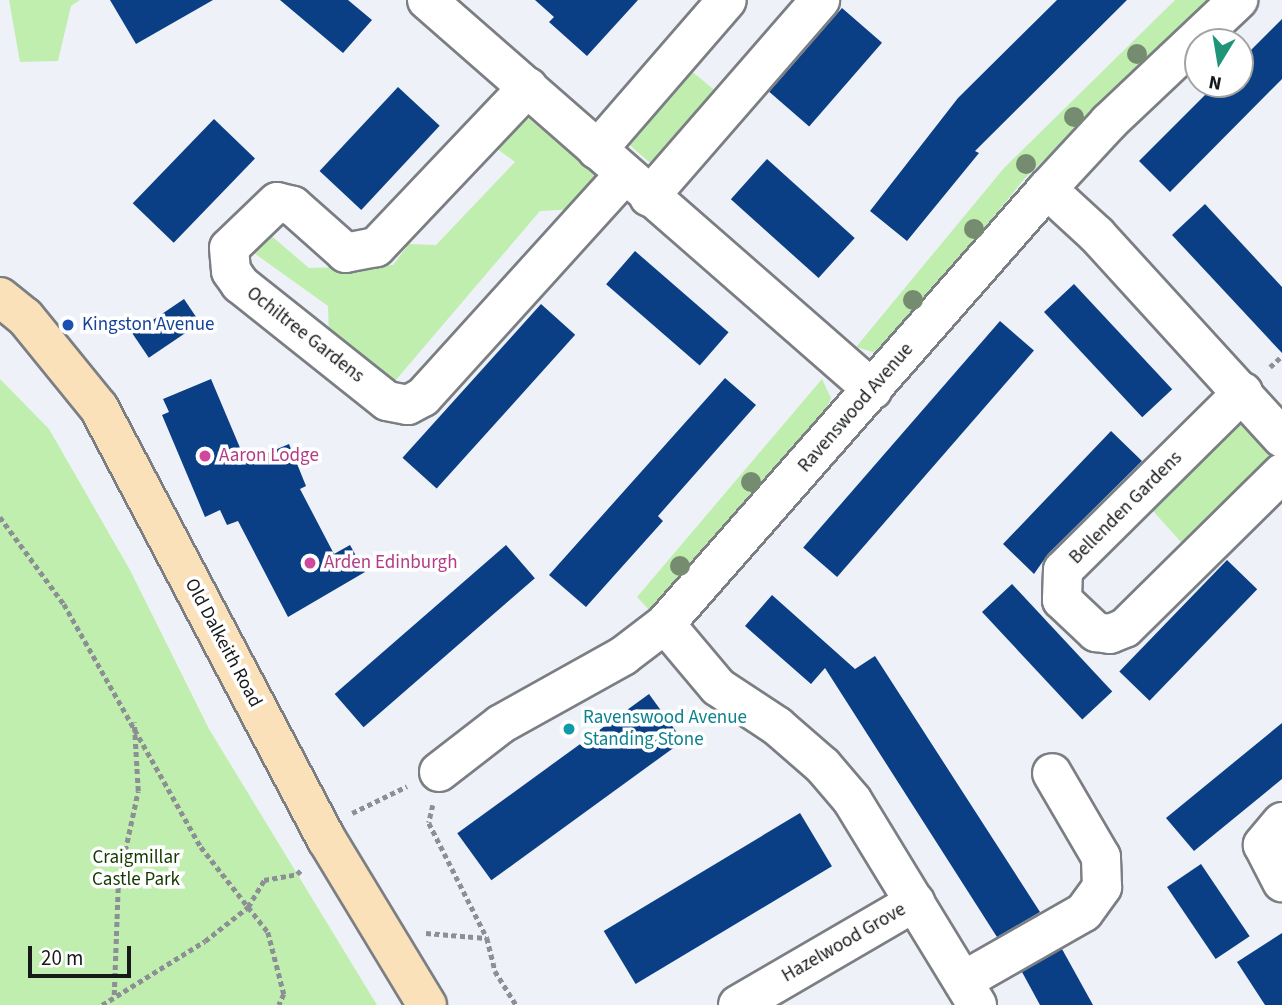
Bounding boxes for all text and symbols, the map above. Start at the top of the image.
north arrow [1184,28,1254,98]
text: N [1207,68,1224,97]
street label: Ochiltree Gardens [242,282,368,388]
place label: Kingston Avenue [82,314,214,336]
marker: Kingston Avenue [60,317,76,333]
street label: Ravenswood Avenue [794,339,918,477]
place label: Aaron Lodge [219,445,319,467]
street label: Bellenden Gardens [1065,447,1187,569]
marker: Aaron Lodge [197,448,213,464]
place label: Arden Edinburgh [324,552,457,574]
marker: Arden Edinburgh [302,555,318,571]
street label: Old Dalkeith Road [180,575,266,711]
place label: Ravenswood Avenue Standing Stone [583,707,747,751]
marker: Ravenswood Avenue Standing Stone [561,721,577,737]
park label: Craigmillar Castle Park [92,847,180,891]
street label: Hazelwood Grove [778,898,910,988]
scale bar [32,932,135,976]
text: 20 m [41,943,83,973]

